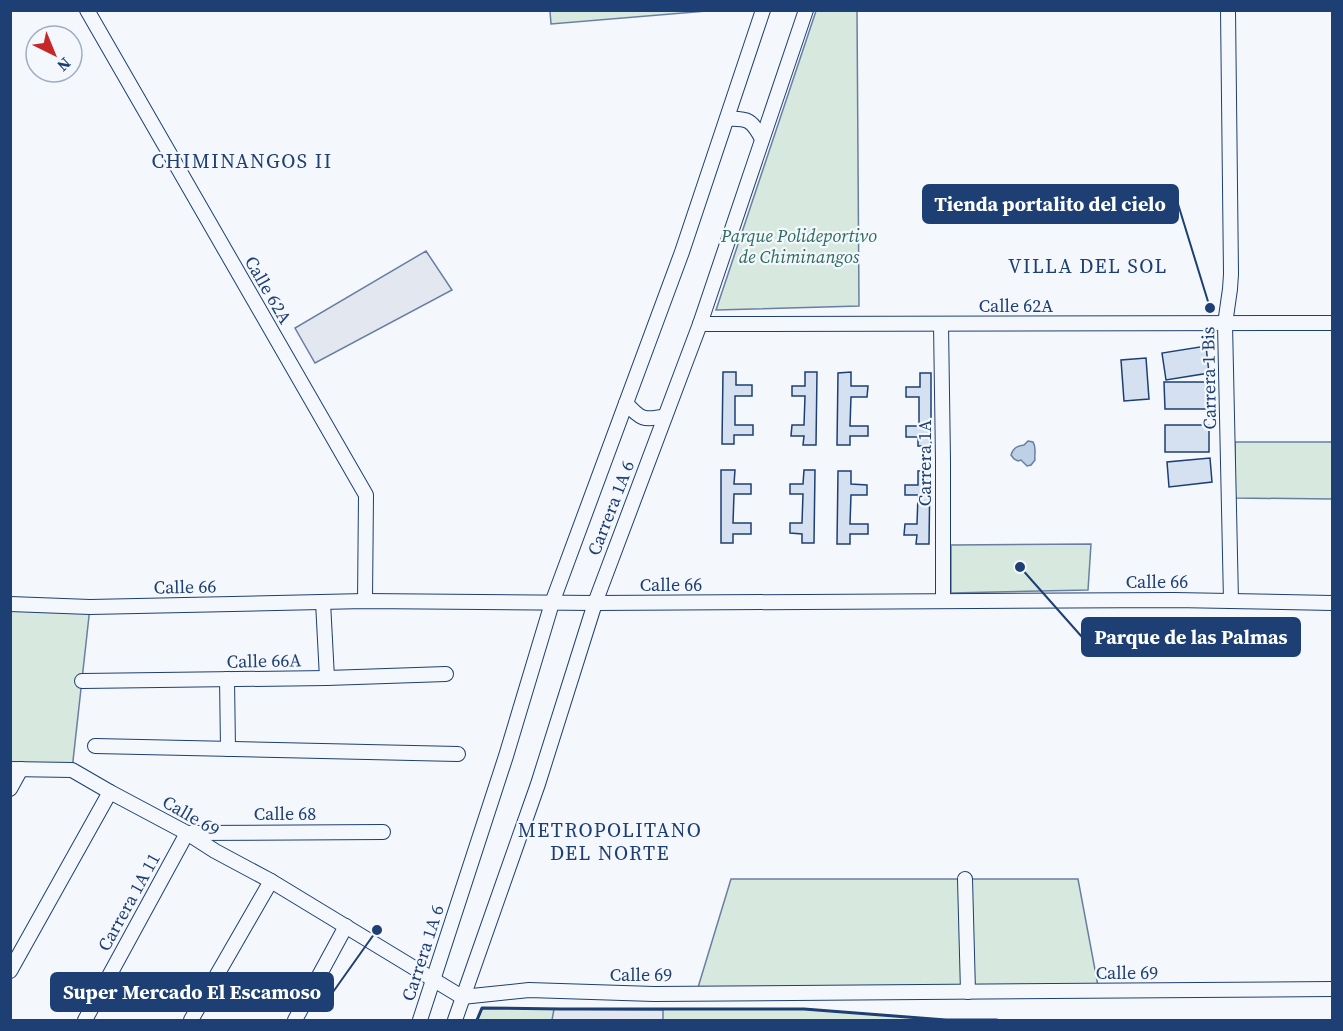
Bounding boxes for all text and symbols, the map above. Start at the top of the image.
north arrow [24,24,84,84]
text: N [52,53,76,77]
district label: CHIMINANGOS II [151,147,333,175]
callout: Tienda portalito del cielo [923,185,1178,223]
text: Tienda portalito del cielo [934,190,1166,218]
park label: Parque Polideportivo de Chiminangos [720,223,877,269]
street label: Calle 62A [239,251,298,328]
district label: VILLA DEL SOL [1008,252,1168,280]
street label: Calle 62A [979,293,1053,318]
street label: Carrera 1 Bis [1195,326,1222,430]
street label: Carrera 1A [912,420,937,506]
street label: Carrera 1A 6 [581,457,640,559]
street label: Calle 66 [1126,569,1188,594]
street label: Calle 66 [640,572,702,597]
street label: Calle 66 [153,573,217,600]
callout: Parque de las Palmas [1082,618,1300,656]
text: Parque de las Palmas [1094,623,1288,651]
street label: Calle 66A [226,647,302,674]
street label: Calle 69 [158,789,225,842]
street label: Calle 68 [254,801,316,826]
district label: METROPOLITANO DEL NORTE [518,816,702,867]
street label: Carrera 1A 11 [91,848,166,955]
street label: Carrera 1A 6 [395,902,450,1004]
street label: Calle 69 [1096,960,1158,985]
street label: Calle 69 [610,962,672,987]
callout: Super Mercado El Escamoso [51,973,333,1011]
text: Super Mercado El Escamoso [63,978,321,1006]

